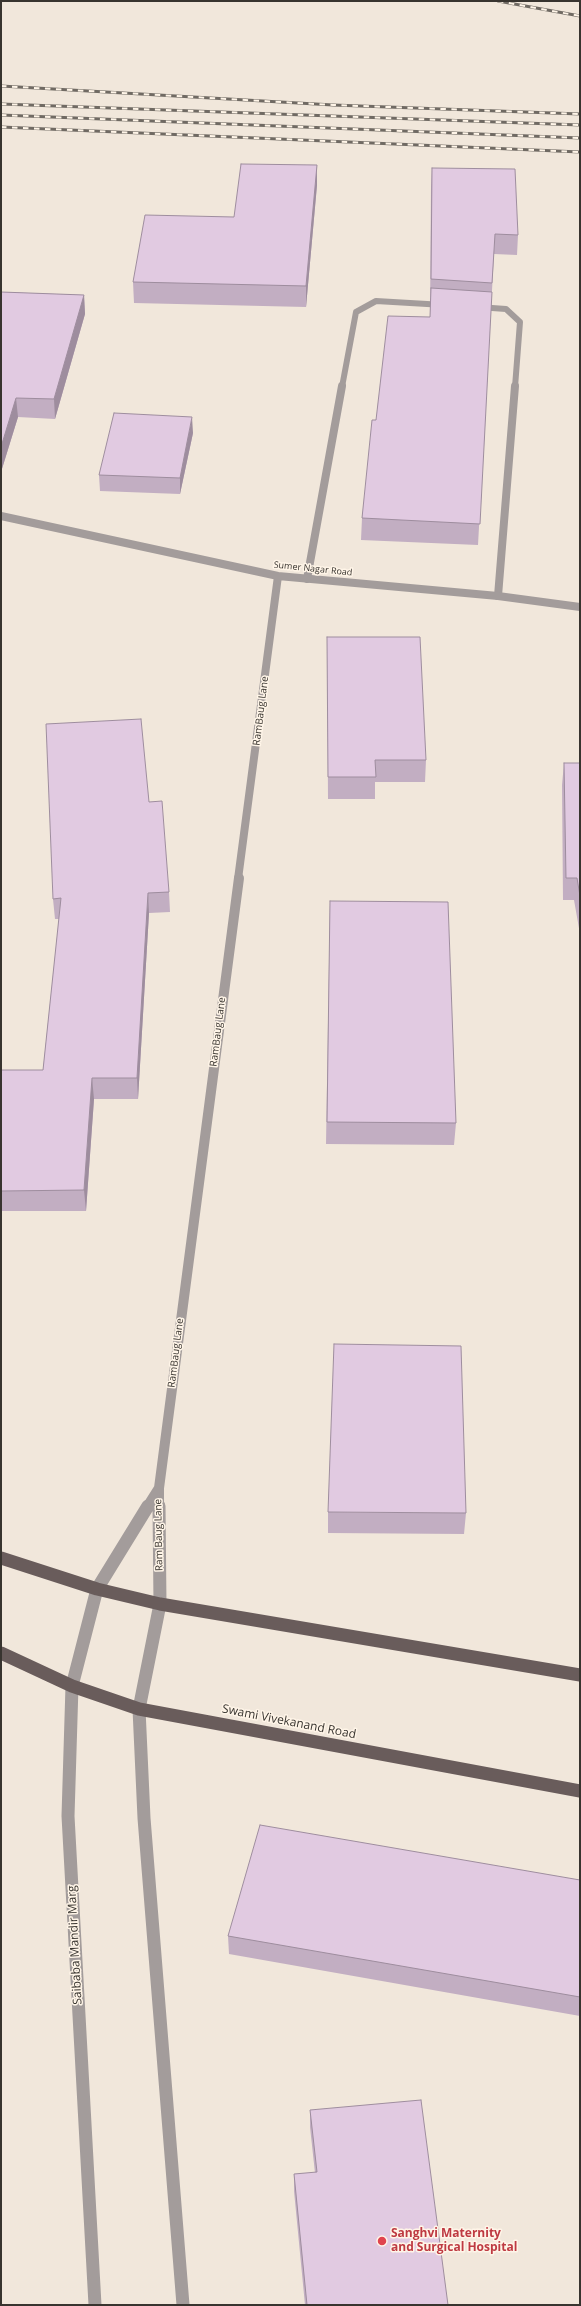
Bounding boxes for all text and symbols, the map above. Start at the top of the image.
street label: Sumer Nagar Road [273,559,353,579]
street label: RamBaug Lane [251,676,271,746]
street label: RamBaug Lane [208,997,228,1067]
street label: RamBaug Lane [166,1318,186,1388]
street label: Ram Baug Lane [152,1499,166,1571]
street label: Swami Vivekanand Road [221,1702,357,1742]
street label: Saibaba Mandir Marg [65,1885,85,2005]
place label: Sanghvi Maternity and Surgical Hospital [391,2227,517,2255]
marker: Sanghvi Maternity and Surgical Hospital [376,2235,388,2247]

